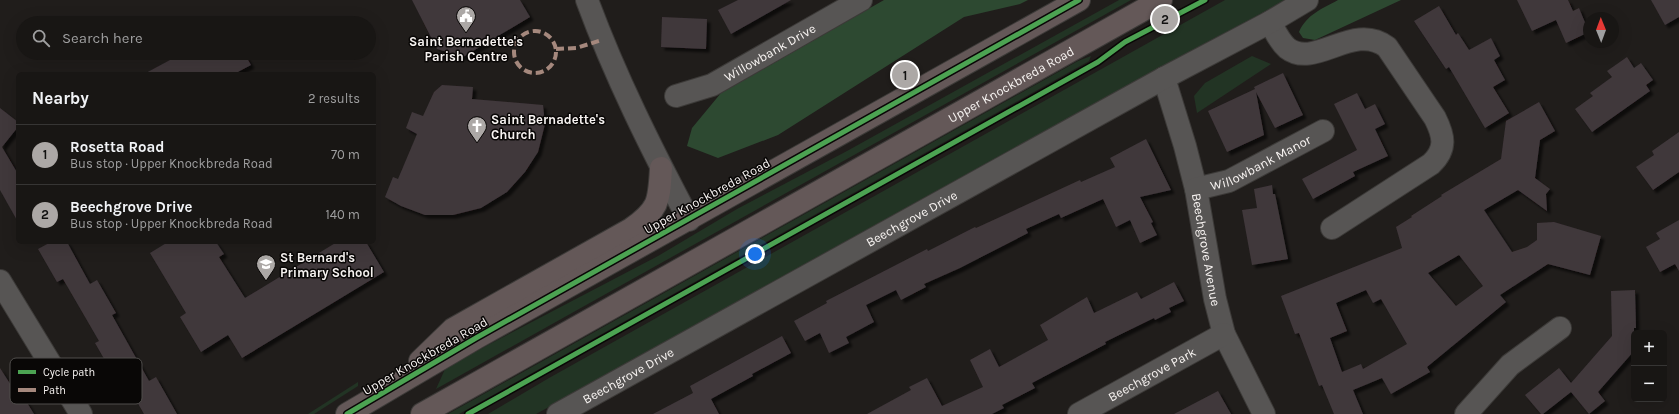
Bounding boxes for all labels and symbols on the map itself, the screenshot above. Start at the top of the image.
pin: 2 [1152,4,1178,34]
public building icon: Saint Bernadette's Parish Centre [455,5,477,33]
north arrow [1583,12,1619,48]
street label: Willowbank Drive [721,20,818,84]
place label: Saint Bernadette's Parish Centre [409,34,523,64]
street label: Upper Knockbreda Road [945,43,1077,125]
pin: 1 [892,60,918,90]
place label: Saint Bernadette's Church [491,112,605,142]
church icon: Saint Bernadette's Church [466,115,488,143]
street label: Willowbank Manor [1209,131,1313,193]
street label: Upper Knockbreda Road [641,155,773,237]
street label: Beechgrove Drive [863,187,960,249]
street label: Beechgrove Avenue [1189,192,1224,308]
your location [745,244,765,264]
place label: St Bernard's Primary School [280,250,374,280]
school or university icon: St Bernard's Primary School [255,253,277,281]
street label: Upper Knockbreda Road [360,314,490,398]
street label: Beechgrove Drive [580,344,676,406]
street label: Beechgrove Park [1105,344,1198,404]
legend [10,358,142,404]
text: Cycle path [43,366,95,379]
text: Path [43,384,66,397]

